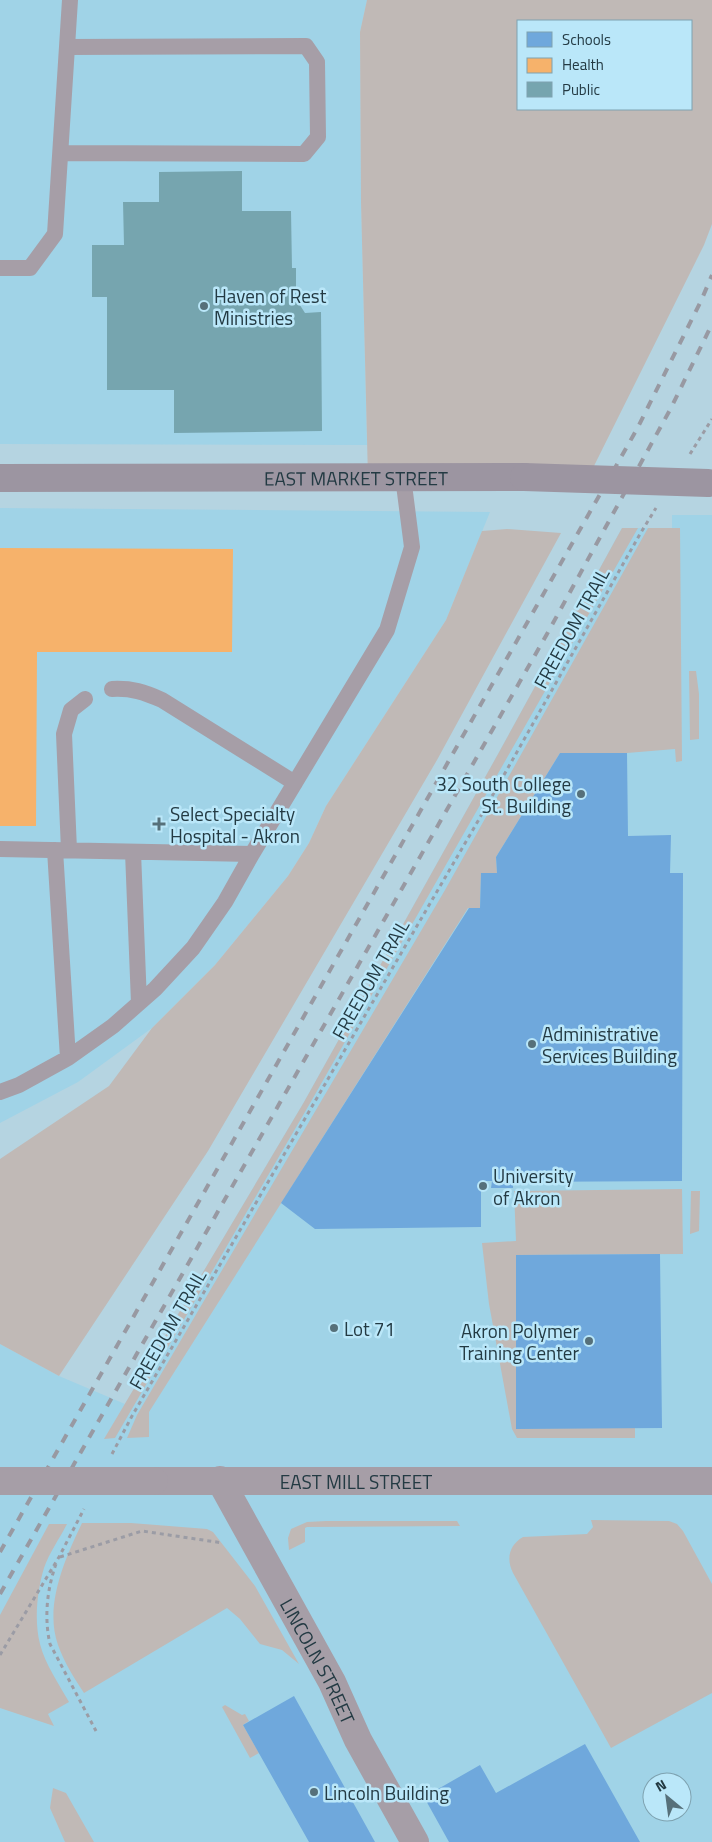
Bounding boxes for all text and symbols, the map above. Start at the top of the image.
legend [517,20,692,110]
text: Schools [562,28,611,51]
text: Health [562,53,604,76]
text: Public [562,78,600,101]
place label: Haven of Rest Ministries [214,281,327,332]
marker: Haven of Rest Ministries [198,300,210,312]
street label: EAST MARKET STREET [264,463,448,492]
street label: FREEDOM TRAIL [526,562,616,694]
place label: 32 South College St. Building [436,769,571,820]
marker: 32 South College St. Building [575,788,587,800]
place label: Select Specialty Hospital - Akron [170,799,300,850]
marker: Select Specialty Hospital - Akron [152,817,166,831]
street label: FREEDOM TRAIL [324,914,416,1044]
place label: Administrative Services Building [542,1019,677,1070]
marker: Administrative Services Building [526,1038,538,1050]
place label: University of Akron [493,1161,574,1212]
marker: University of Akron [477,1180,489,1192]
street label: FREEDOM TRAIL [121,1264,213,1394]
place label: Lot 71 [344,1314,395,1343]
place label: Akron Polymer Training Center [459,1316,579,1367]
marker: Lot 71 [328,1322,340,1334]
marker: Akron Polymer Training Center [583,1335,595,1347]
street label: EAST MILL STREET [280,1467,432,1496]
street label: LINCOLN STREET [274,1593,363,1728]
north arrow [642,1772,692,1822]
text: N [651,1774,670,1797]
place label: Lincoln Building [324,1778,449,1807]
marker: Lincoln Building [308,1786,320,1798]

